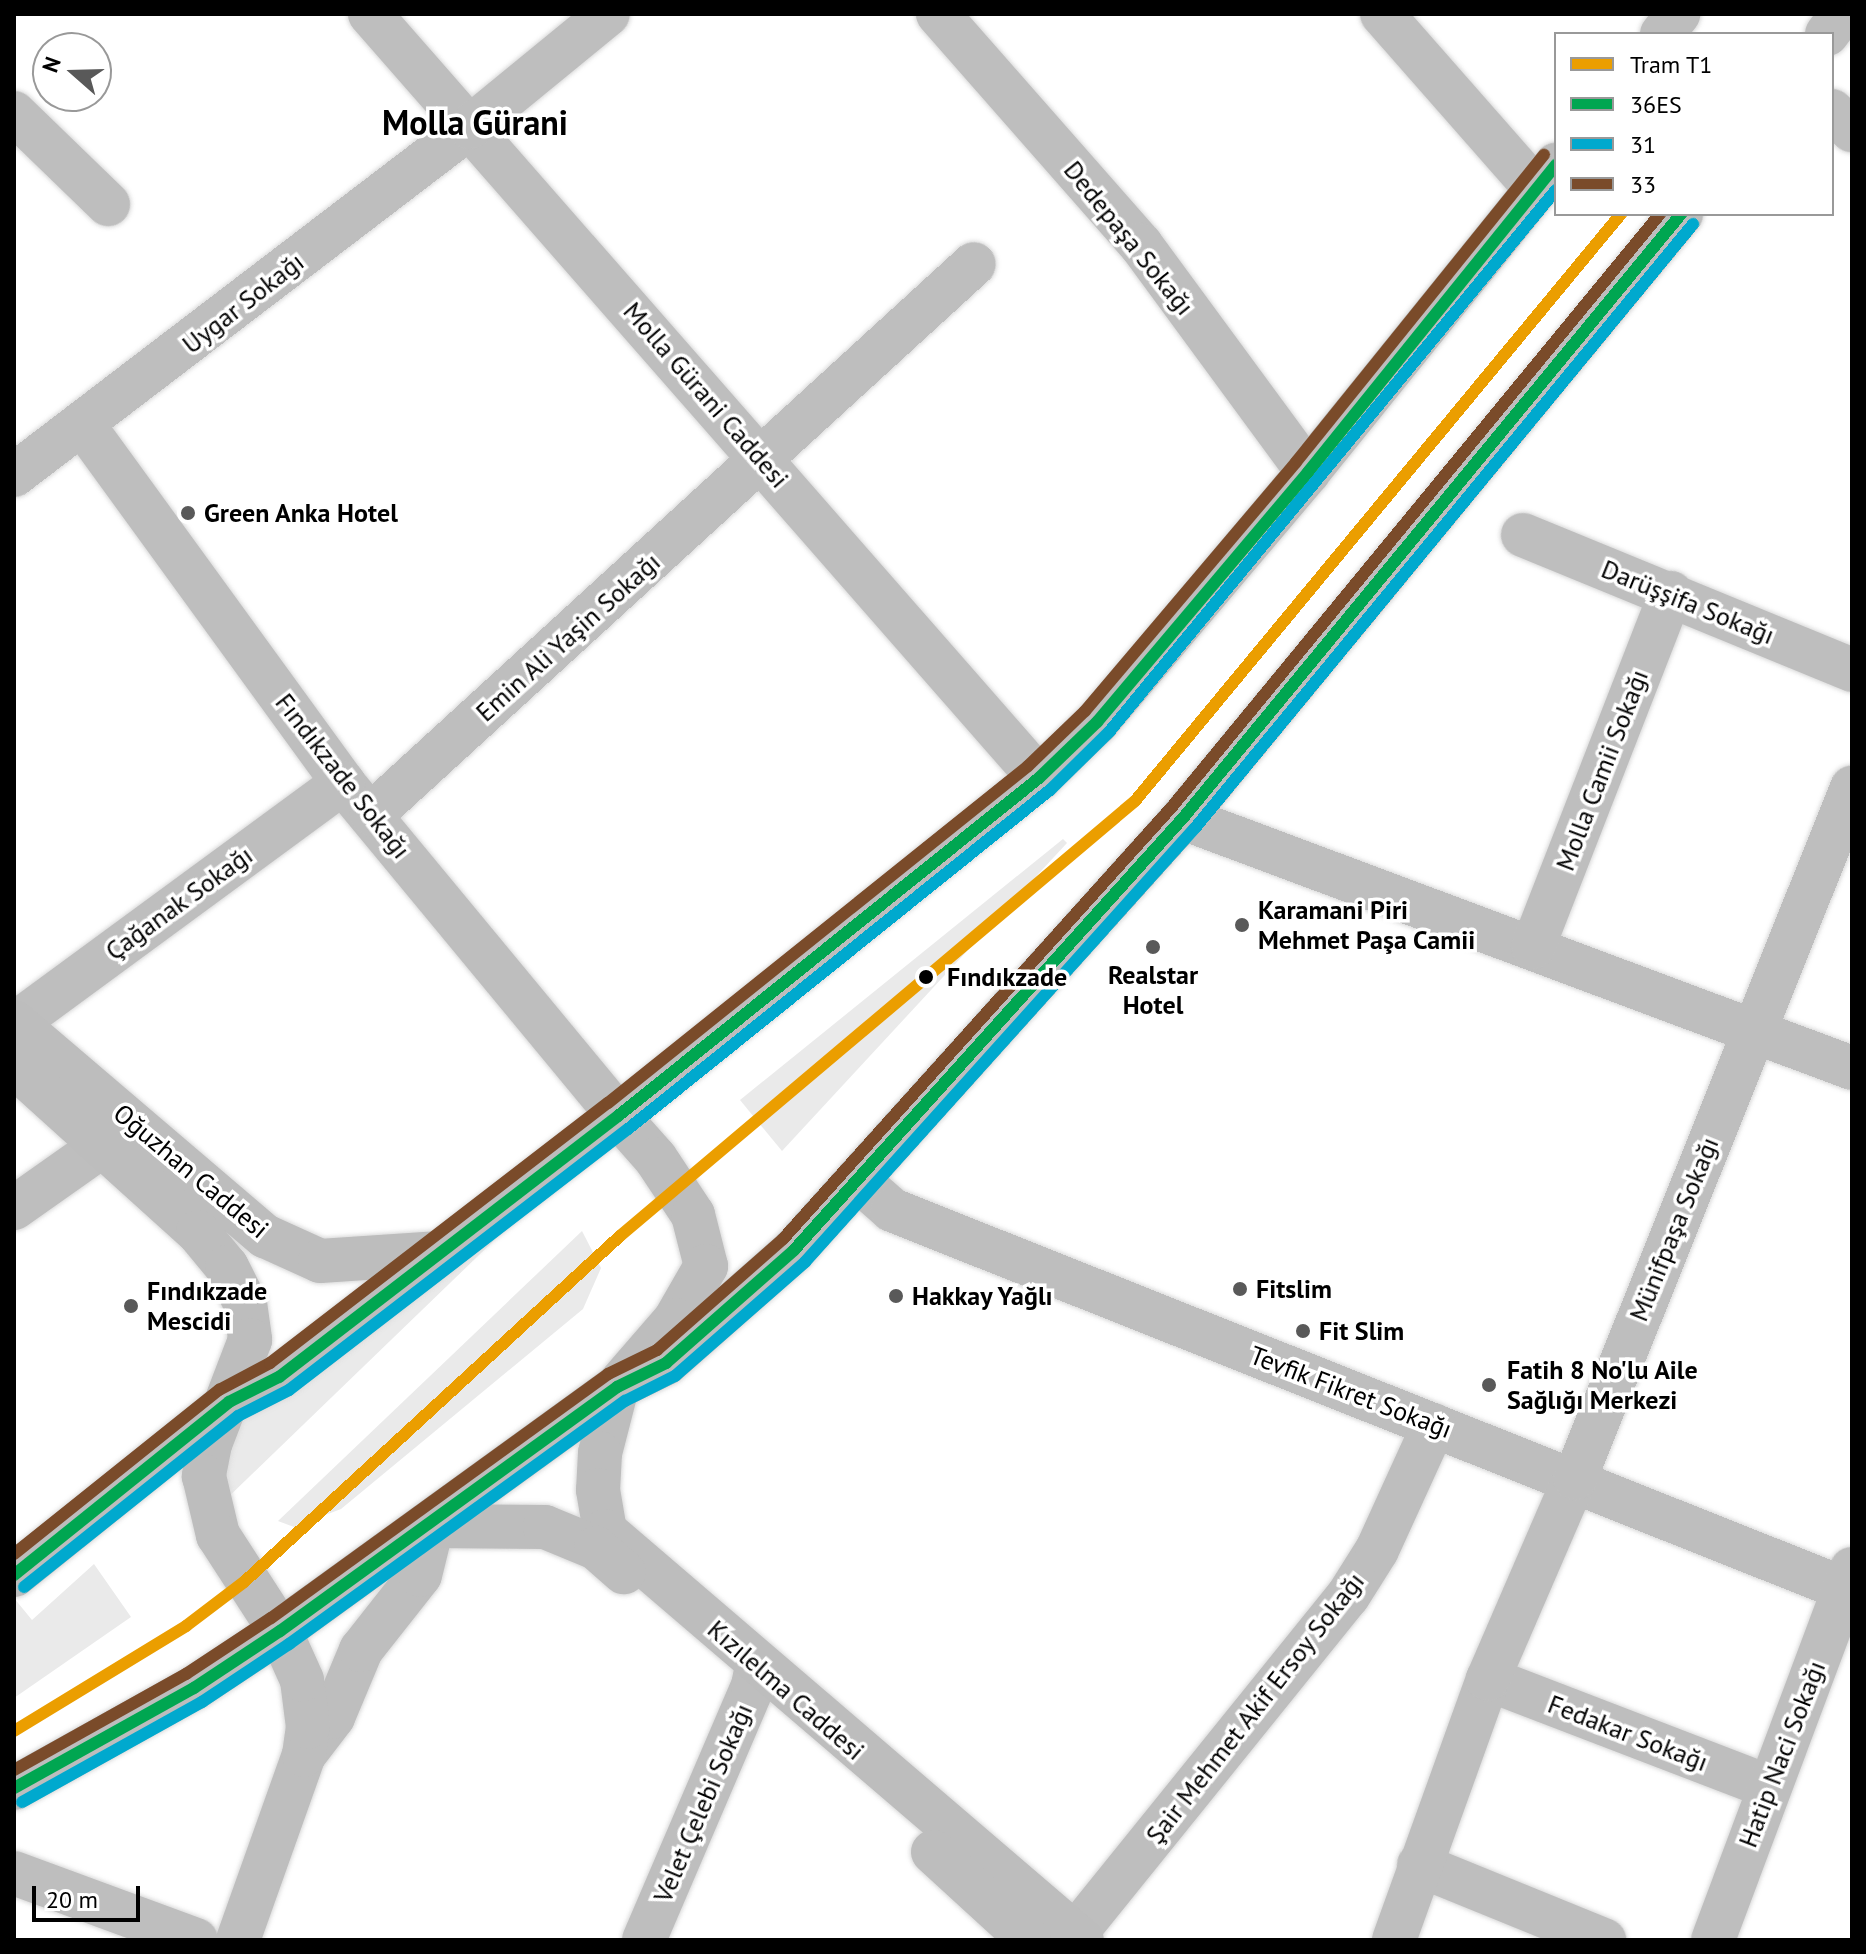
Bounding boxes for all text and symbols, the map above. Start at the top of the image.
north arrow [32,32,112,112]
legend [1554,32,1834,216]
text: Tram T1 [1630,49,1712,80]
text: N [36,53,67,76]
text: 36ES [1630,89,1682,120]
district label: Molla Gürani [382,103,568,143]
text: 31 [1630,129,1656,160]
street label: Dedepaşa Sokağı [1057,155,1201,321]
text: 33 [1630,169,1656,200]
street label: Uygar Sokağı [176,246,310,360]
street label: Molla Gürani Caddesi [617,296,795,494]
place label: Green Anka Hotel [204,497,399,529]
marker: Green Anka Hotel [179,504,197,522]
street label: Emin Ali Yaşin Sokağı [469,546,667,728]
street label: Darüşşifa Sokağı [1597,553,1779,651]
street label: Molla Camii Sokağı [1549,665,1655,875]
street label: Fındıkzade Sokağı [269,687,417,865]
street label: Çağanak Sokağı [99,839,259,967]
place label: Karamani Piri Mehmet Paşa Camii [1258,894,1475,956]
marker: Karamani Piri Mehmet Paşa Camii [1233,916,1251,934]
marker: Realstar Hotel [1144,938,1162,956]
place label: Realstar Hotel [1108,959,1198,1020]
place label: Fındıkzade [947,961,1067,993]
marker: Fındıkzade [912,963,940,991]
street label: Oğuzhan Caddesi [107,1097,275,1245]
street label: Münifpaşa Sokağı [1623,1132,1725,1326]
place label: Fitslim [1256,1273,1332,1305]
place label: Fındıkzade Mescidi [147,1275,267,1336]
place label: Hakkay Yağlı [912,1280,1054,1312]
marker: Fitslim [1231,1280,1249,1298]
marker: Hakkay Yağlı [887,1287,905,1305]
marker: Fındıkzade Mescidi [122,1297,140,1315]
place label: Fit Slim [1319,1315,1404,1347]
marker: Fit Slim [1294,1322,1312,1340]
street label: Tevfik Fikret Sokağı [1245,1339,1457,1445]
place label: Fatih 8 No'lu Aile Sağlığı Merkezi [1507,1354,1699,1416]
marker: Fatih 8 No'lu Aile Sağlığı Merkezi [1478,1374,1500,1396]
street label: Şair Mehmet Akif Ersoy Sokağı [1139,1565,1371,1851]
street label: Kızılelma Caddesi [701,1614,871,1766]
street label: Hatip Naci Sokağı [1732,1656,1832,1852]
street label: Fedakar Sokağı [1544,1688,1712,1778]
street label: Velet Çelebi Sokağı [647,1699,759,1907]
scale bar [36,1870,144,1920]
text: 20 m [46,1884,98,1915]

